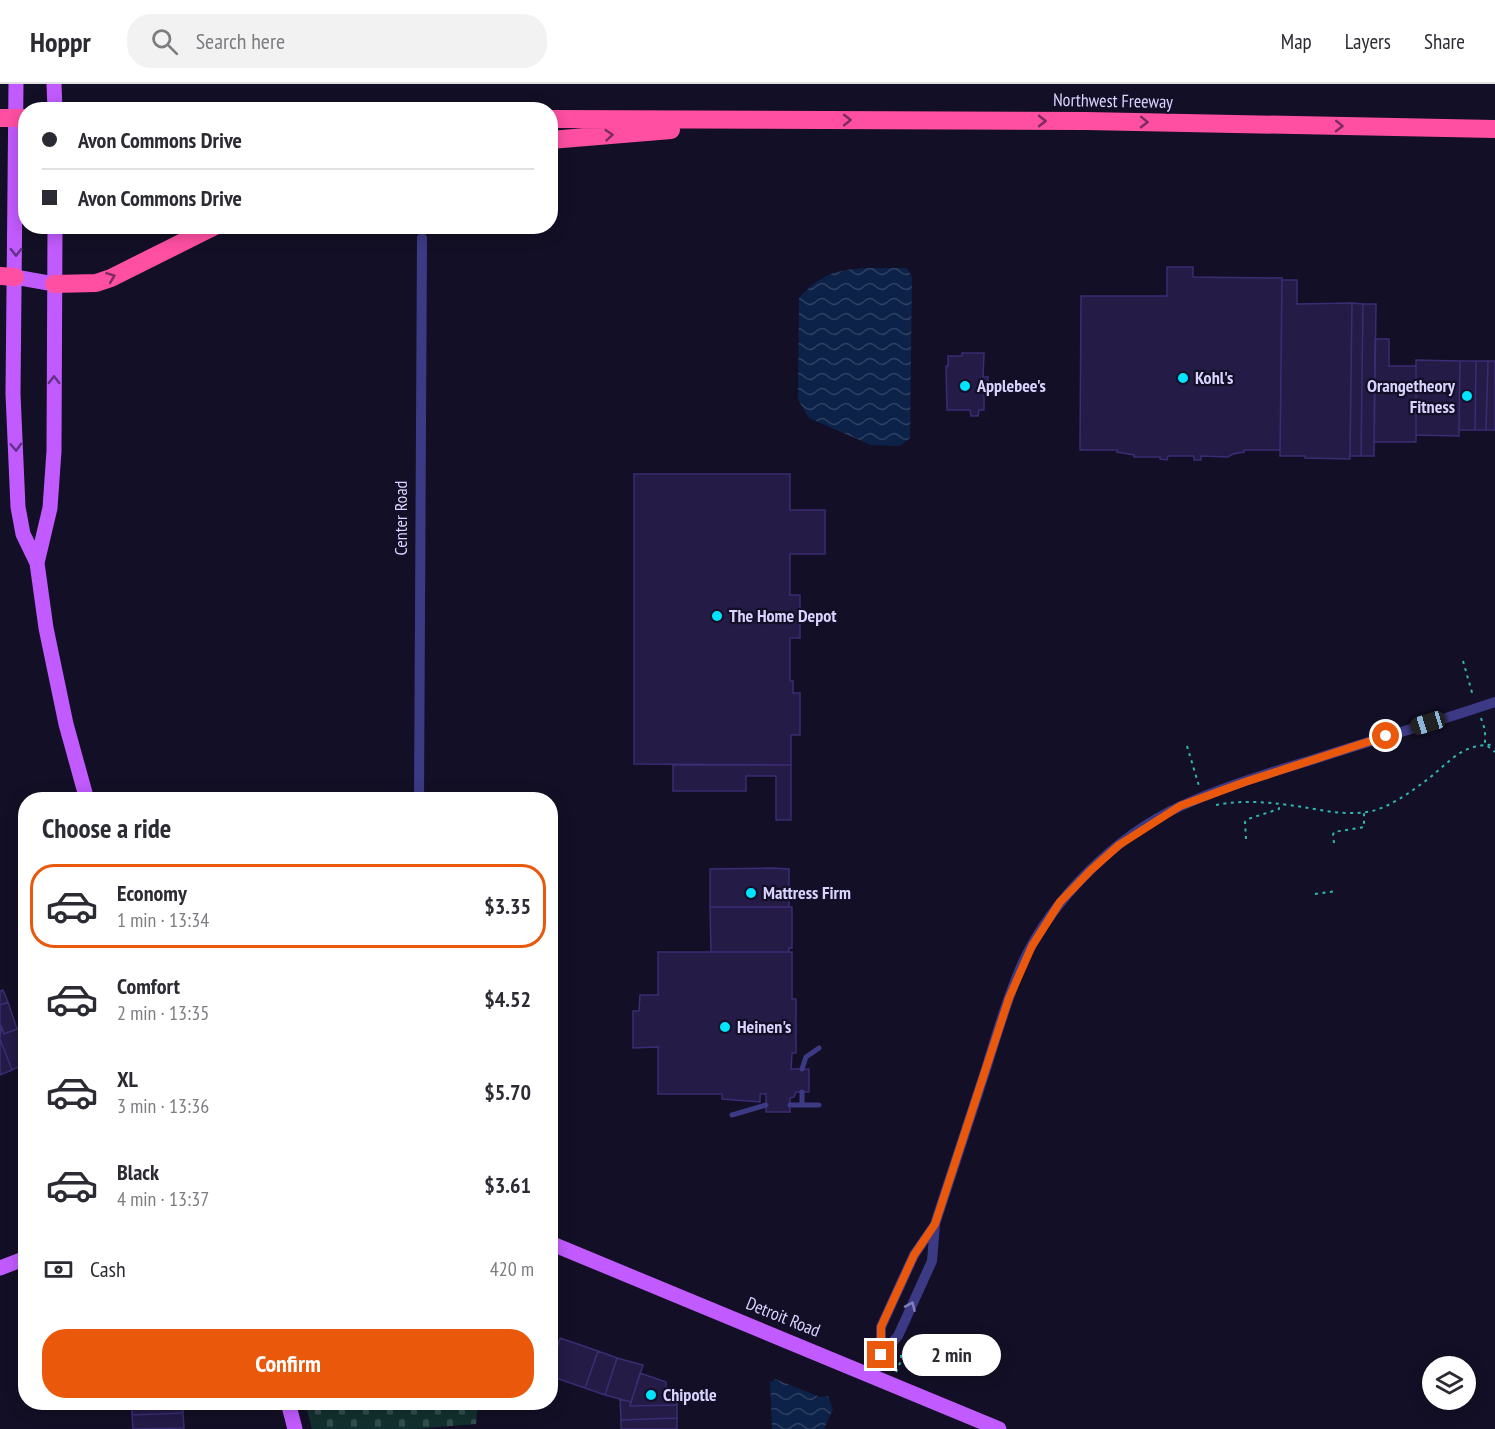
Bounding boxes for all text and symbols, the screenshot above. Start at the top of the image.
search box [127,14,547,68]
text: Hoppr [30,23,91,60]
icon: search [148,25,181,58]
text: Search here [196,27,285,55]
text: Map [1281,28,1312,55]
text: Layers [1345,28,1391,55]
text: Share [1424,28,1465,55]
street label: Northwest Freeway [1053,88,1173,113]
one-way arrow [843,114,852,126]
one-way arrow [1038,115,1047,127]
one-way arrow [1140,116,1149,128]
one-way arrow [1335,120,1344,132]
text: Avon Commons Drive [78,126,242,154]
one-way arrow [604,129,613,142]
text: Avon Commons Drive [78,184,242,212]
one-way arrow [10,248,22,257]
one-way arrow [105,272,116,285]
place label: Kohl's [1195,366,1233,389]
marker: Kohl's [1176,371,1190,385]
place label: Applebee's [976,374,1046,397]
place label: Orangetheory Fitness [1367,374,1456,418]
one-way arrow [48,375,60,384]
marker: Applebee's [958,379,972,393]
marker: Orangetheory Fitness [1460,389,1474,403]
one-way arrow [9,443,22,452]
street label: Center Road [389,481,412,555]
place label: The Home Depot [729,604,837,627]
marker: The Home Depot [710,609,724,623]
car [1408,709,1448,737]
route start [1372,722,1399,749]
text: Choose a ride [42,811,171,845]
icon: car [45,879,99,933]
text: Economy [117,879,187,907]
place label: Mattress Firm [763,881,851,904]
marker: Mattress Firm [744,886,758,900]
text: $3.35 [484,892,531,920]
text: 1 min · 13:34 [117,907,209,933]
icon: car [45,972,99,1026]
text: Comfort [117,972,180,1000]
text: $4.52 [484,985,531,1013]
text: 2 min · 13:35 [117,1000,209,1026]
place label: Heinen's [737,1015,791,1038]
marker: Heinen's [718,1020,732,1034]
icon: car [45,1065,99,1119]
text: XL [117,1065,138,1093]
text: $5.70 [484,1078,531,1106]
text: 3 min · 13:36 [117,1093,209,1119]
icon: car [45,1158,99,1212]
text: Black [117,1158,159,1186]
text: $3.61 [484,1171,531,1199]
text: 4 min · 13:37 [117,1186,209,1212]
icon: cash [42,1253,75,1286]
text: Cash [90,1255,126,1283]
text: 420 m [490,1256,534,1282]
street label: Detroit Road [743,1291,824,1342]
one-way arrow [904,1301,916,1312]
button: Confirm [42,1329,534,1398]
callout: 2 min [902,1334,1001,1376]
route end [867,1341,894,1368]
text: 2 min [931,1342,972,1368]
map controls [1422,1356,1476,1410]
button: layers [1422,1356,1476,1410]
place label: Chipotle [663,1383,717,1406]
marker: Chipotle [644,1388,658,1402]

